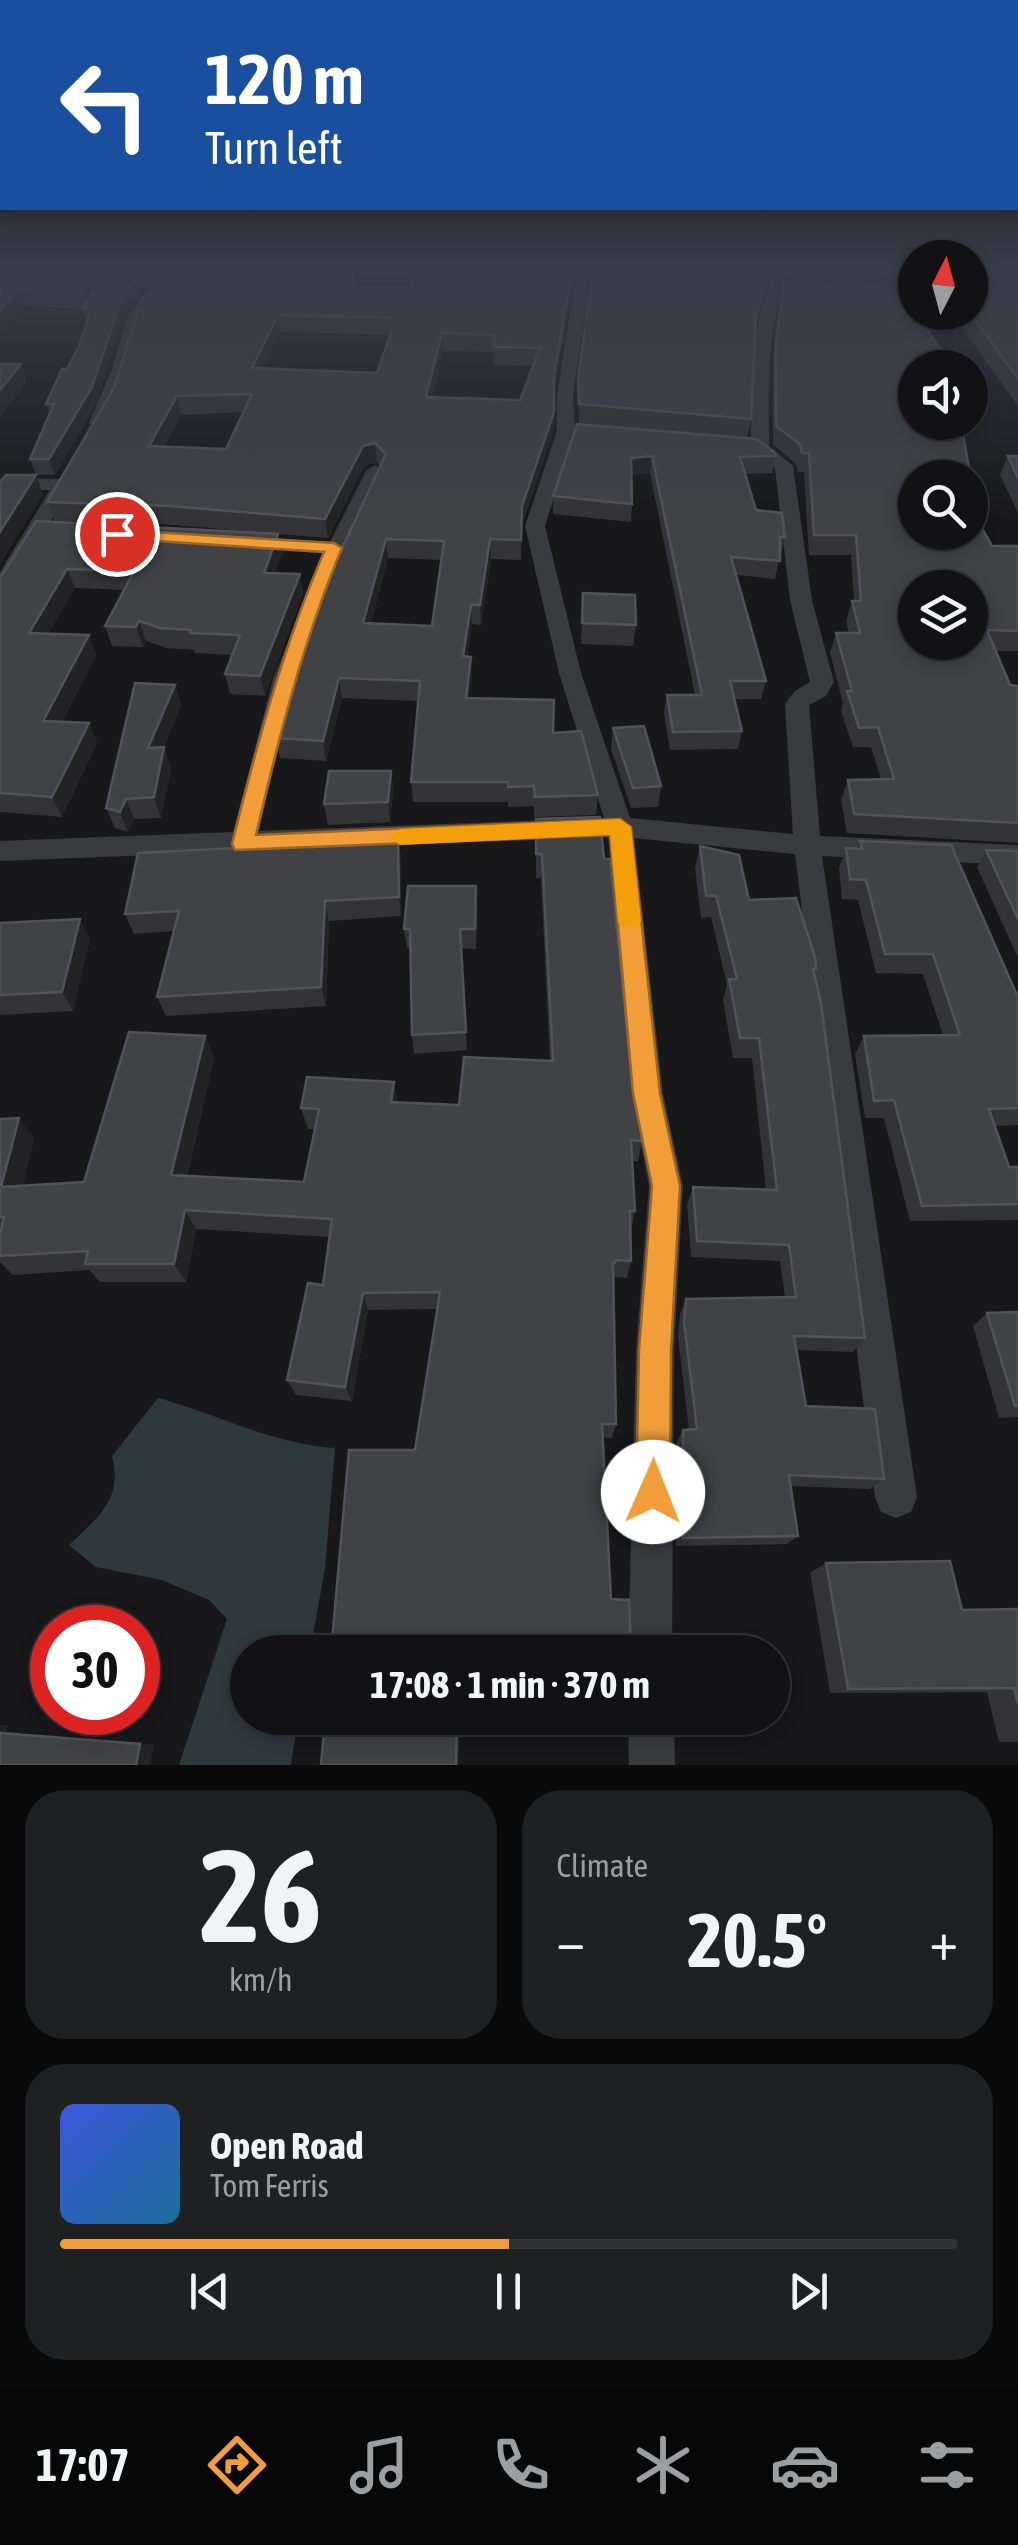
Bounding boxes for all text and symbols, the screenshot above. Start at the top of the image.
text: 120 m [205,39,364,119]
icon: left [40,40,170,170]
text: Turn left [205,122,343,174]
north arrow [898,240,988,330]
map controls [898,240,988,660]
button: sound [898,350,988,440]
button: search [898,460,988,550]
pin [75,492,160,577]
icon: arrive [90,507,145,562]
button: layers [898,570,988,660]
position arrow [601,1440,705,1544]
speed limit sign: 30 [30,1605,160,1735]
text: 17:08 · 1 min · 370 m [370,1663,650,1706]
text: 26 [200,1821,322,1970]
text: Climate [557,1847,648,1884]
text: 20.5° [687,1897,827,1983]
text: − [557,1909,585,1972]
text: + [929,1909,958,1972]
text: km/h [229,1961,292,1998]
text: Open Road [210,2124,364,2167]
text: Tom Ferris [210,2167,329,2204]
icon: previous [182,2264,237,2319]
icon: pause [481,2264,536,2319]
icon: next [781,2264,836,2319]
icon: directions [202,2430,272,2500]
icon: music [344,2430,414,2500]
icon: phone [486,2430,556,2500]
icon: climate [628,2430,698,2500]
icon: car [770,2430,840,2500]
icon: filters [912,2430,982,2500]
text: 17:07 [36,2439,130,2491]

